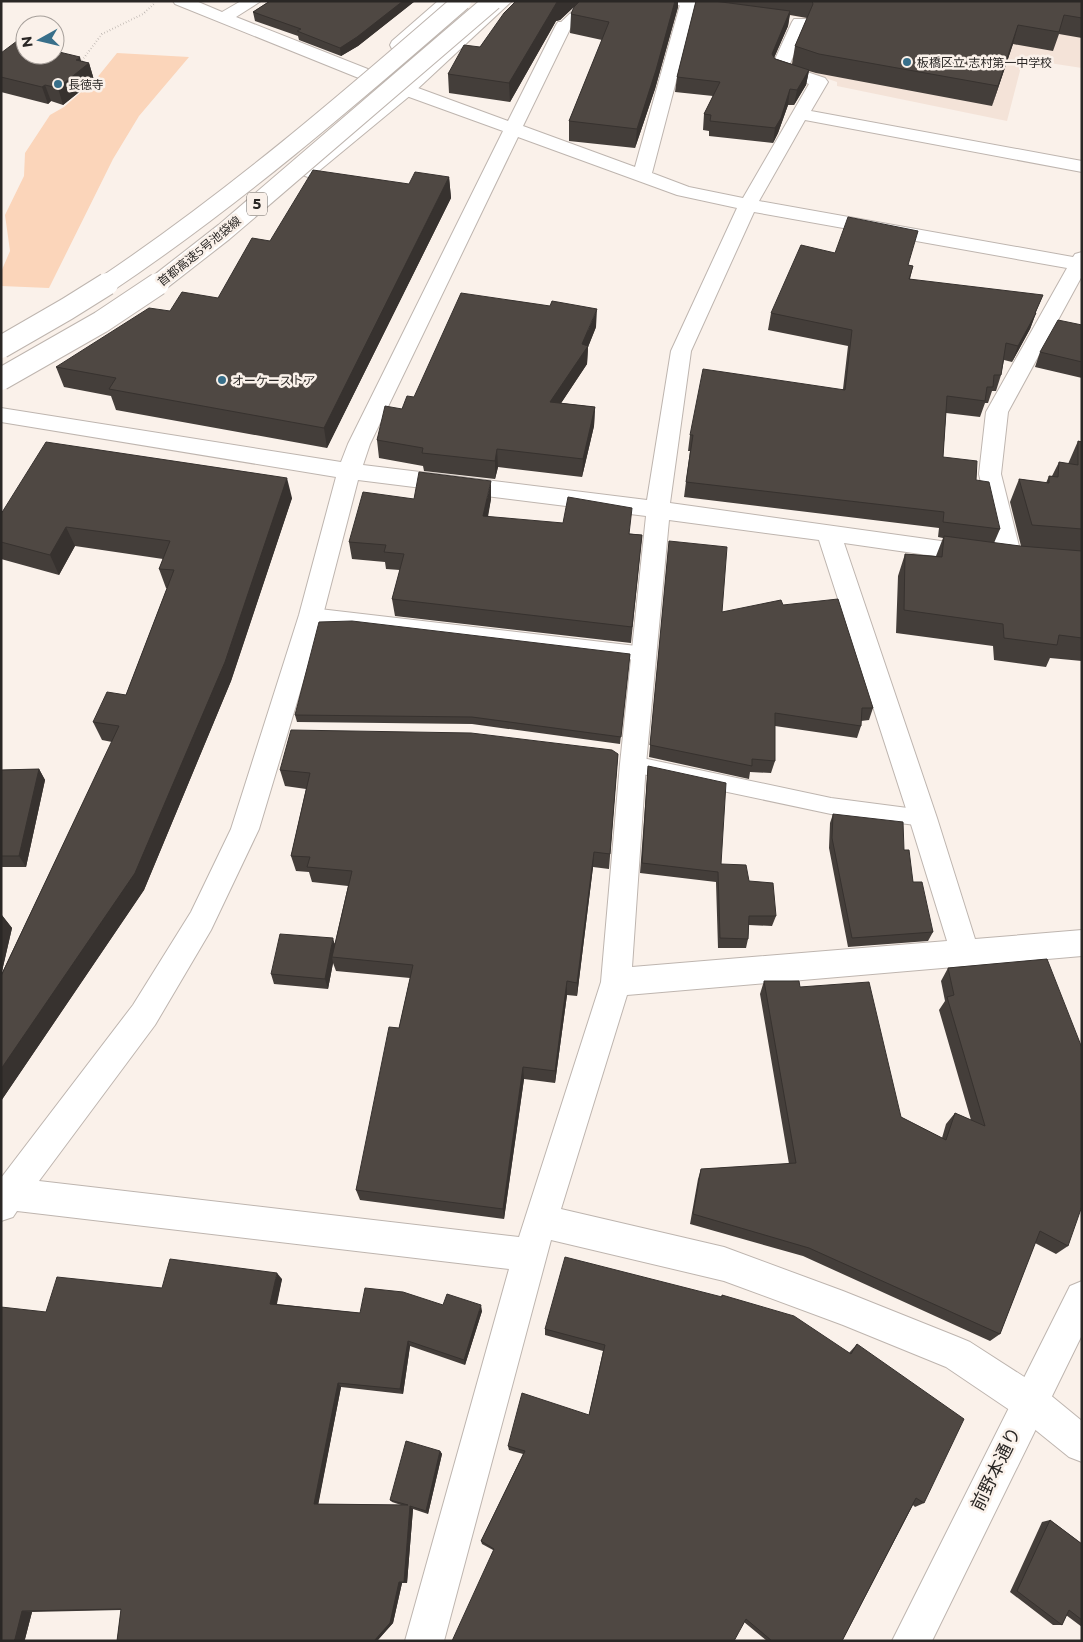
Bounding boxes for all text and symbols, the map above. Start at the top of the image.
north arrow [15,15,65,65]
text: N [17,35,37,49]
place label: 板橋区立 志村第一中学校 [917,55,1052,70]
marker: 板橋区立 志村第一中学校 [901,56,913,68]
place label: 長徳寺 [68,77,104,92]
marker: 長徳寺 [52,78,64,90]
road number: 5 [247,192,267,215]
street label: 首都高速5号池袋線 [154,213,244,289]
place label: オーケーストア [232,373,315,388]
marker: オーケーストア [216,374,228,386]
street label: 前野本通り [966,1424,1026,1514]

